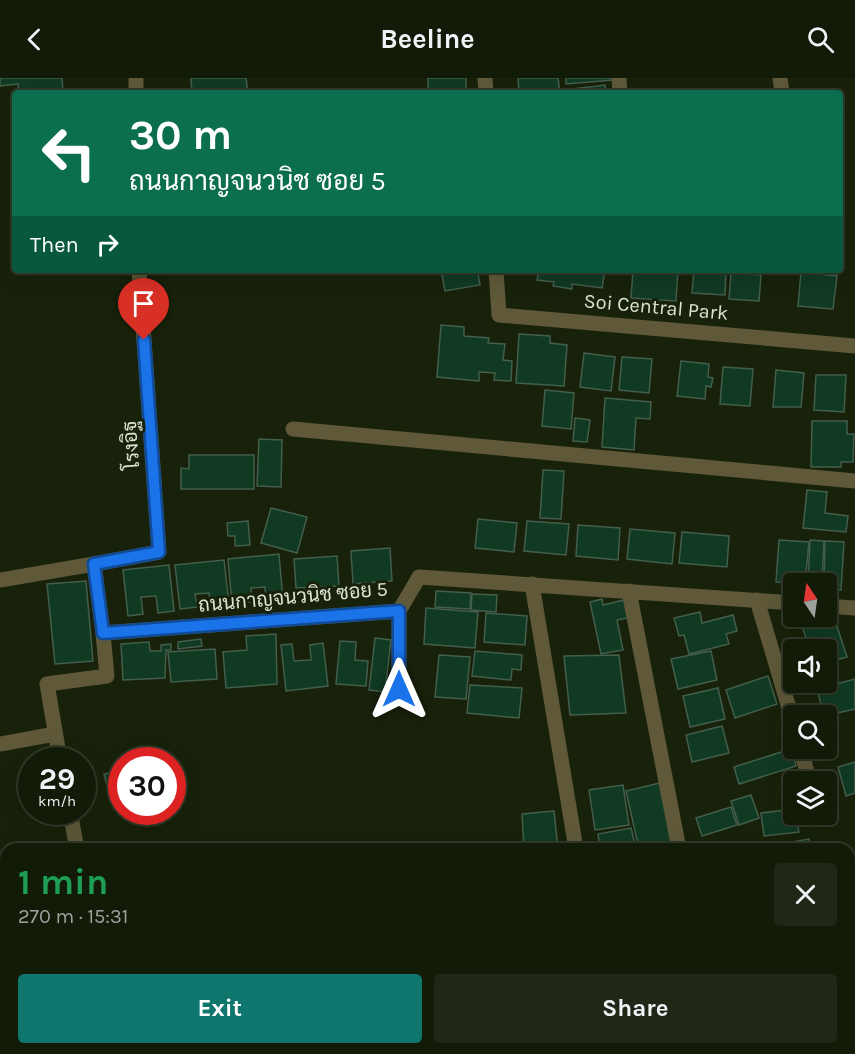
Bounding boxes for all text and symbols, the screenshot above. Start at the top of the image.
icon: back [18,23,51,56]
text: Beeline [380,23,475,55]
icon: search [804,23,837,56]
text: 30 m [129,110,232,160]
icon: left [30,114,108,192]
text: ถนนกาญจนวนิช ซอย 5 [129,165,386,197]
icon: right [91,228,124,261]
text: Then [30,232,79,258]
pin [118,278,169,340]
icon: arrive [127,287,160,320]
street label: Soi Central Park [583,289,729,325]
street label: โรงอิฐ [116,420,145,471]
north arrow [783,573,837,627]
map controls [783,573,837,825]
street label: ถนนกาญจนวนิช ซอย 5 [197,576,389,617]
button: sound [783,639,837,693]
position arrow [367,657,431,721]
button: search [783,705,837,759]
speed limit sign: 30 [108,747,186,825]
text: 29 [39,761,75,797]
button: layers [783,771,837,825]
text: km/h [38,792,76,810]
text: 1 min [18,861,108,903]
button: close [774,863,837,926]
text: 270 m · 15:31 [18,905,128,928]
button: Exit [18,974,422,1043]
button: Share [434,974,837,1043]

